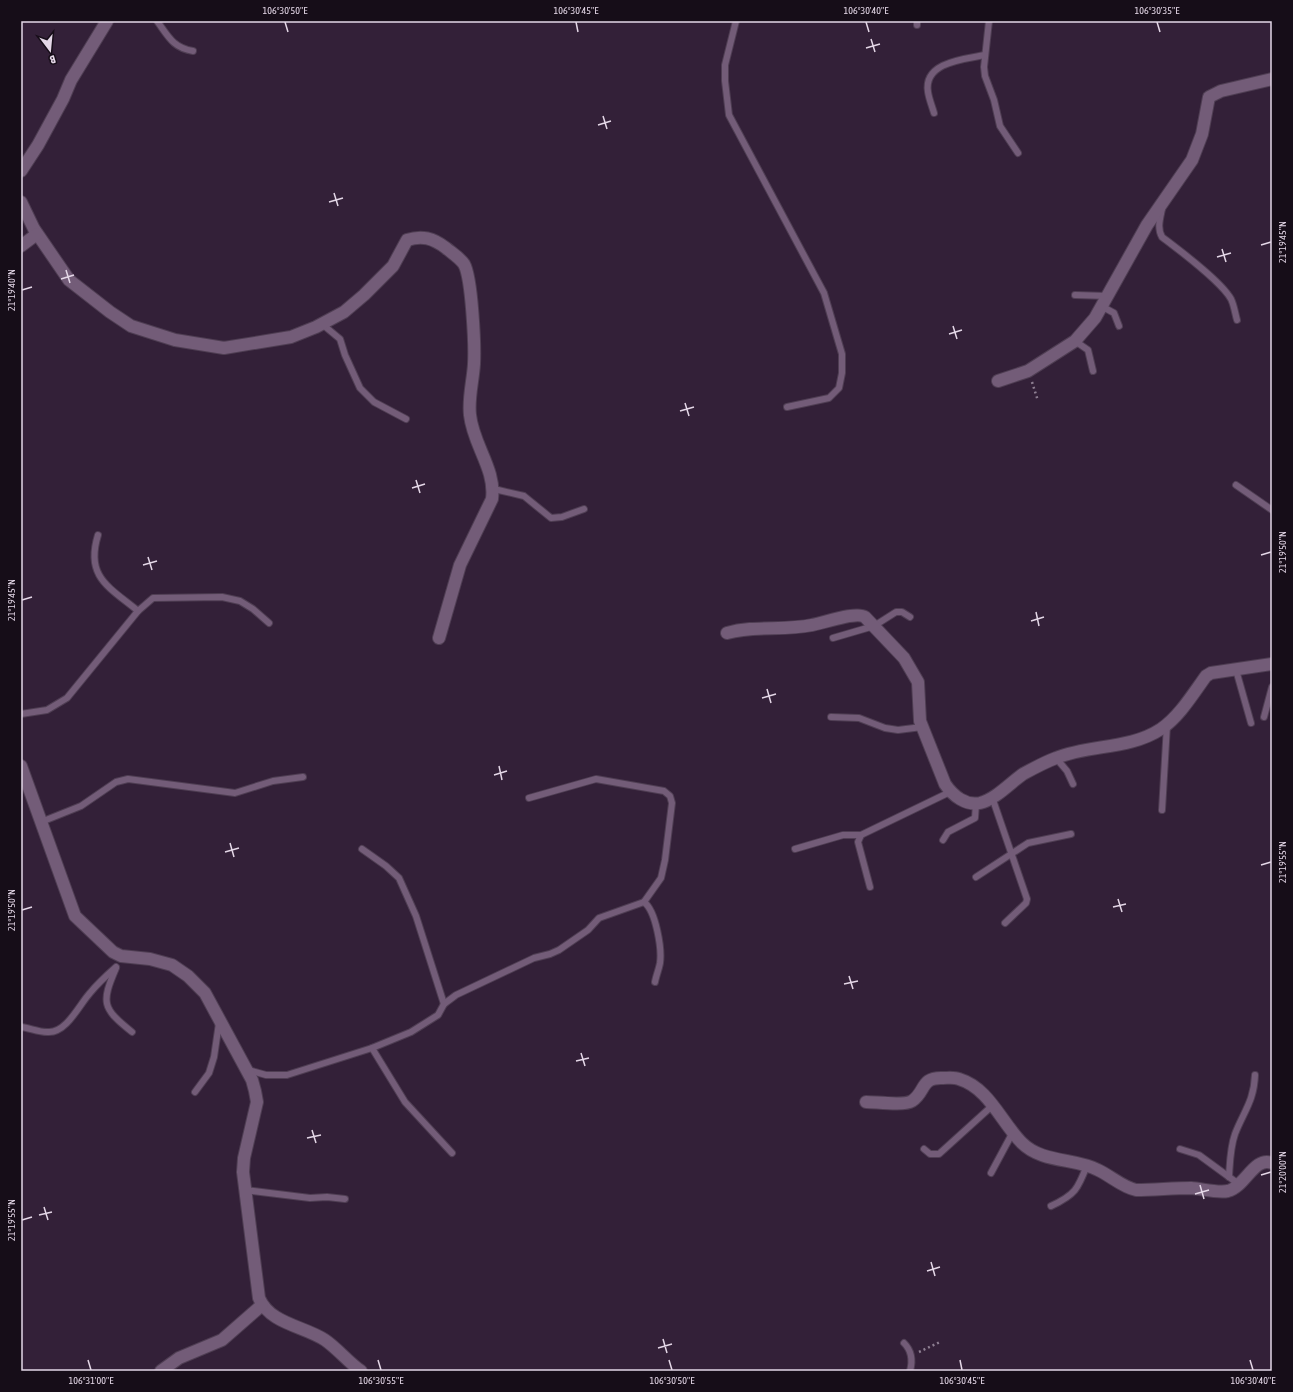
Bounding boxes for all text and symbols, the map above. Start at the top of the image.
text: 106°30'50"E [263,5,308,16]
text: 106°30'45"E [554,5,599,16]
text: 106°30'40"E [844,5,889,16]
text: 106°30'35"E [1135,5,1180,16]
north arrow [30,30,70,70]
text: B [48,53,57,66]
text: 21°19'45"N [1277,221,1288,263]
text: 21°19'40"N [6,269,17,311]
text: 21°19'50"N [1277,531,1288,573]
text: 21°19'45"N [6,579,17,621]
text: 21°19'55"N [1277,841,1288,883]
text: 21°19'50"N [6,889,17,931]
text: 21°20'00"N [1277,1151,1288,1193]
text: 21°19'55"N [6,1199,17,1241]
text: 106°31'00"E [69,1375,114,1386]
text: 106°30'55"E [359,1375,404,1386]
text: 106°30'50"E [650,1375,695,1386]
text: 106°30'45"E [940,1375,985,1386]
text: 106°30'40"E [1231,1375,1276,1386]

